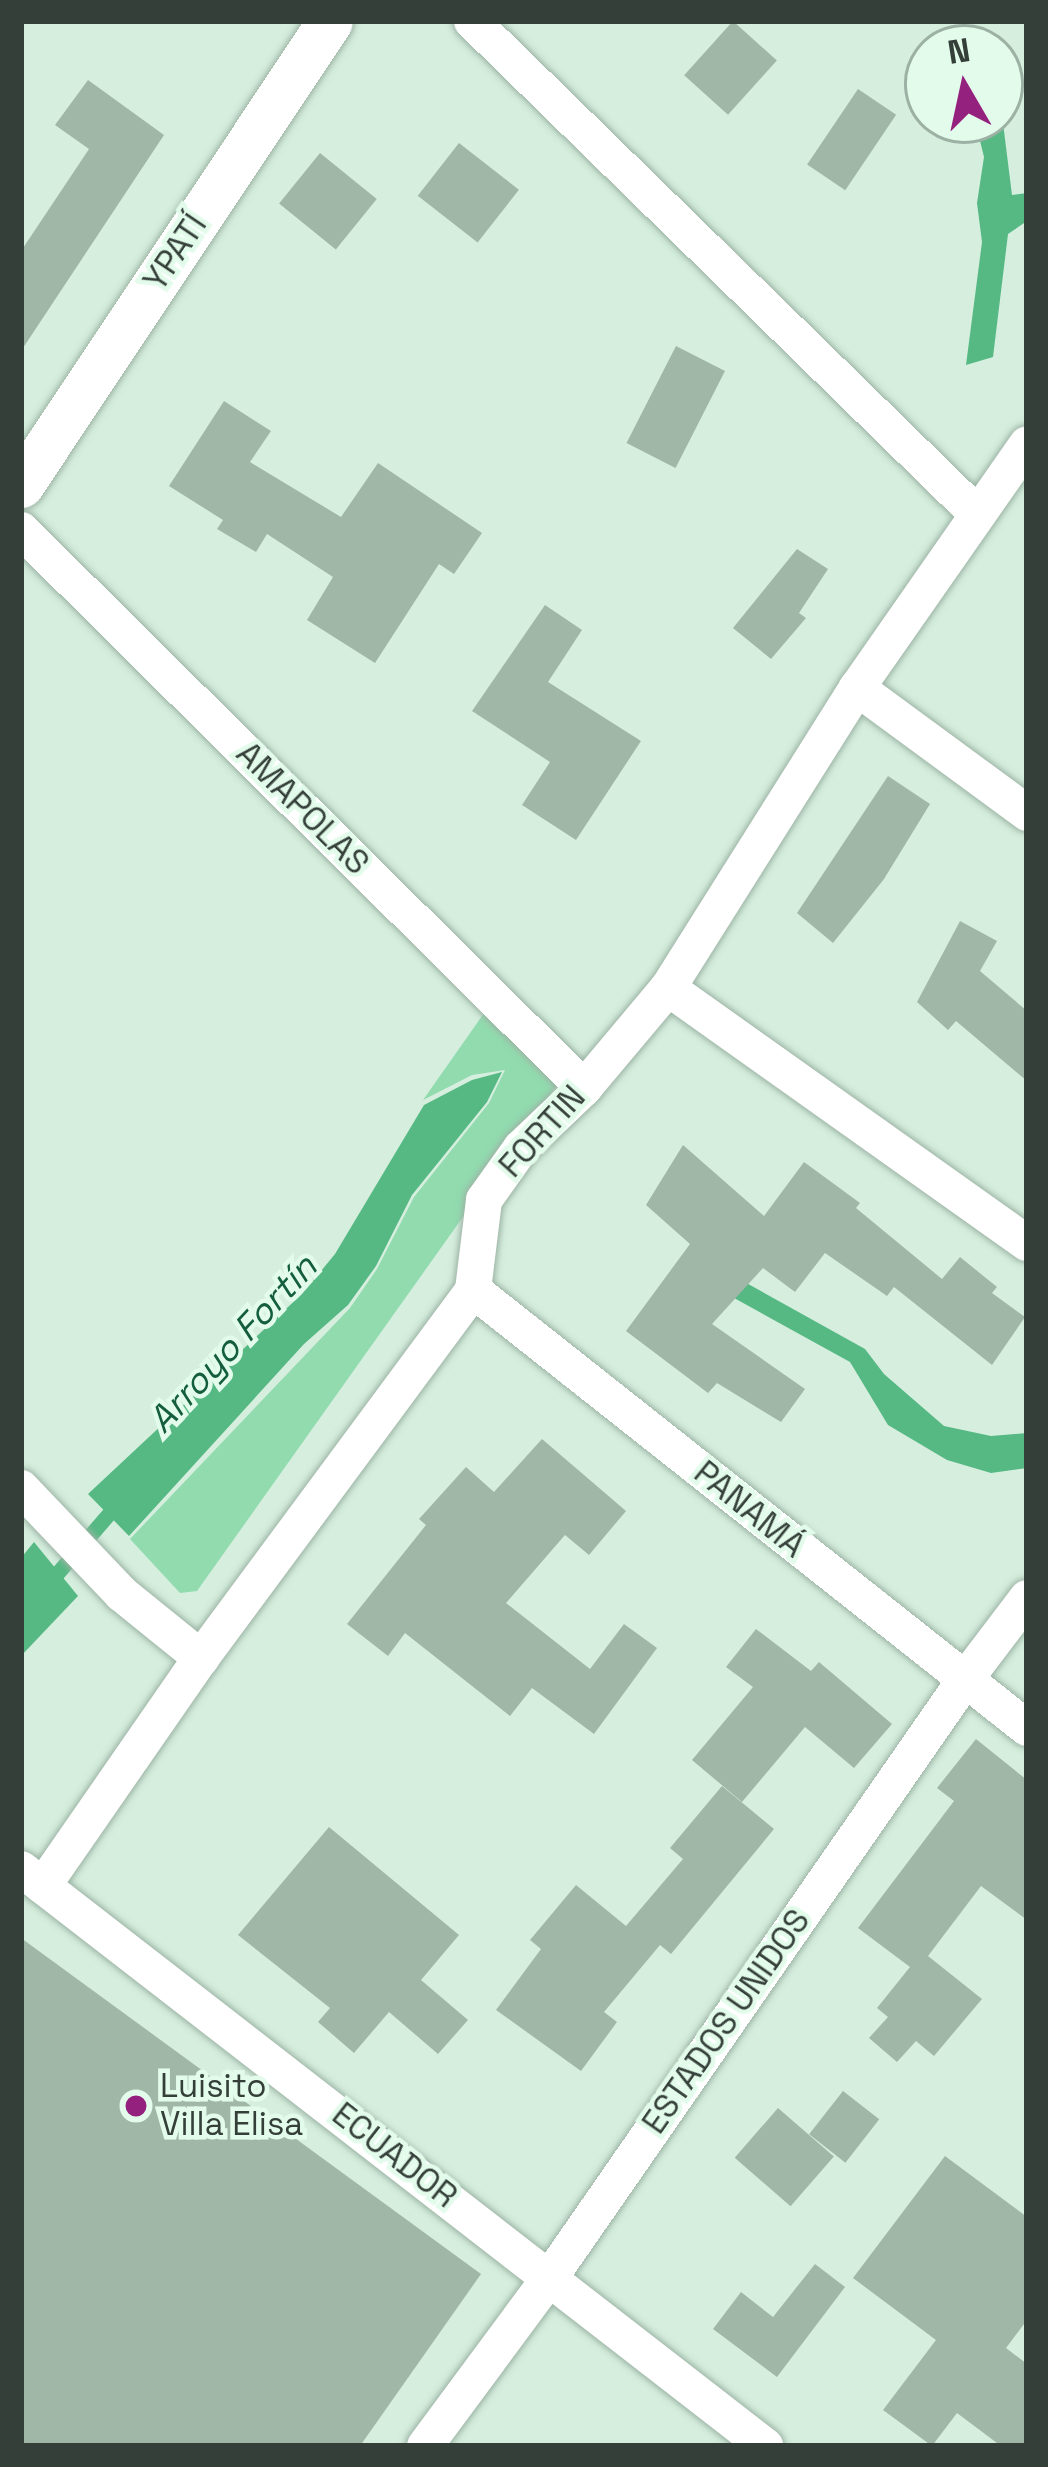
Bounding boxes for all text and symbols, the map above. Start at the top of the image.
north arrow [904,24,1024,144]
text: N [945,29,973,74]
street label: YPATÍ [136,207,216,299]
street label: AMAPOLAS [228,735,376,883]
street label: FORTIN [492,1078,594,1186]
water label: Arroyo Fortín [140,1246,326,1442]
street label: PANAMÁ [686,1453,812,1567]
street label: ESTADOS UNIDOS [635,1902,819,2142]
place label: Luisito Villa Elisa [160,2067,303,2145]
marker: Luisito Villa Elisa [123,2093,149,2119]
street label: ECUADOR [324,2095,464,2217]

